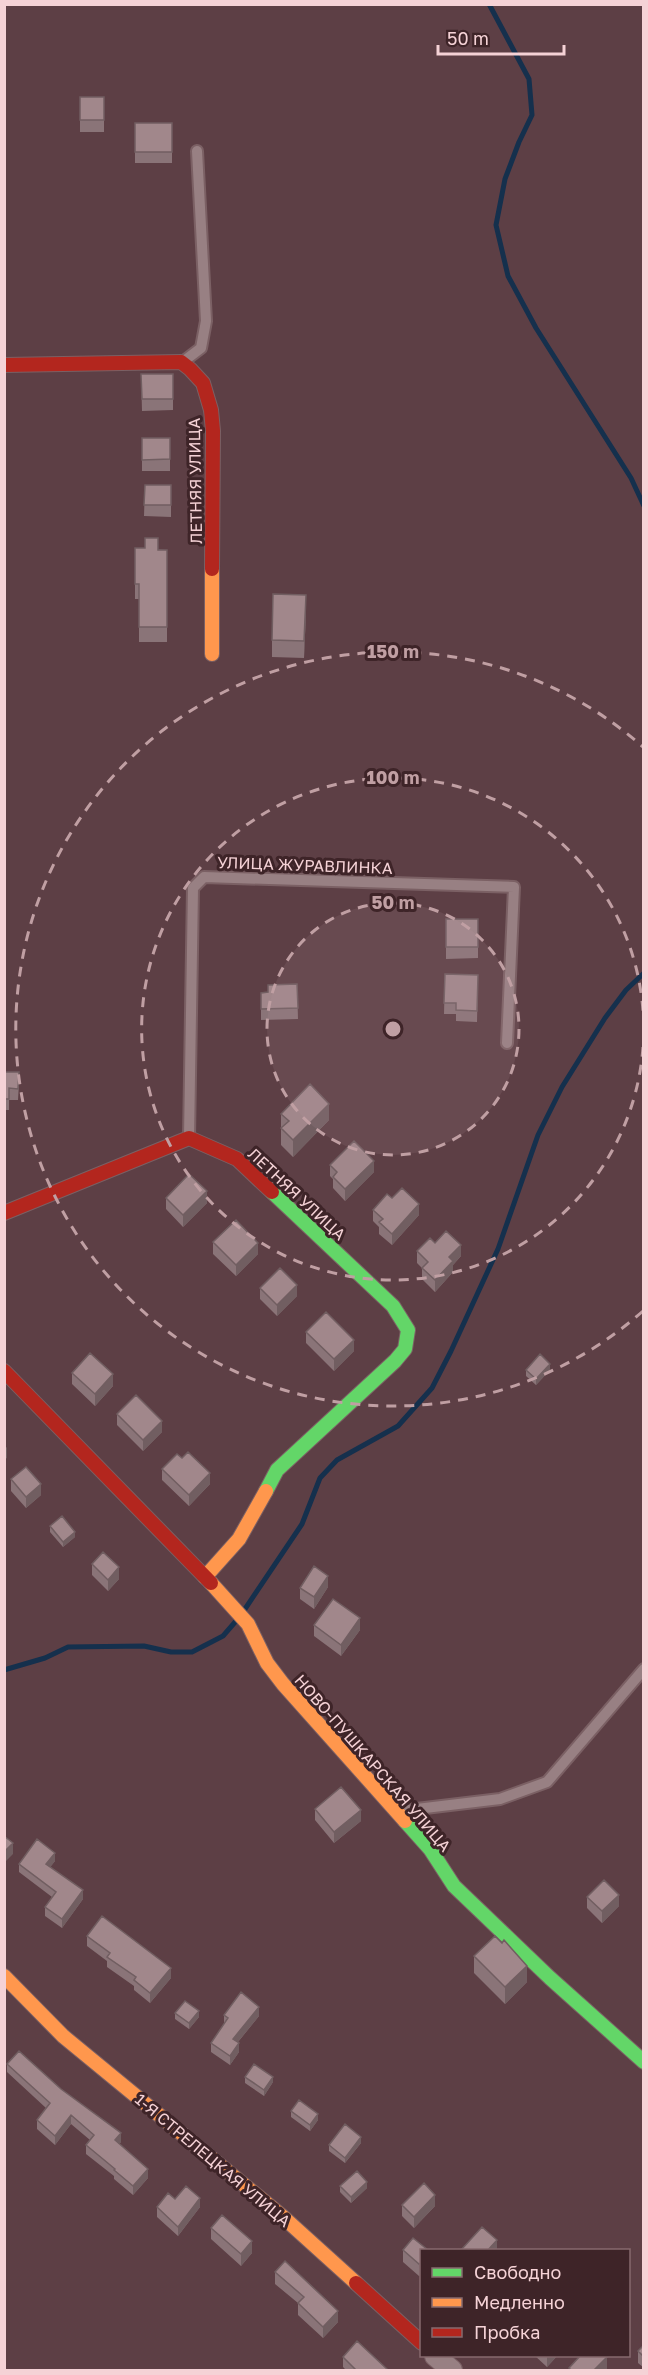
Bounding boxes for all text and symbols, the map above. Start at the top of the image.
scale bar [438,18,564,56]
text: 50 m [447,27,489,49]
street label: ЛЕТНЯЯ УЛИЦА [184,417,206,544]
text: 150 m [367,640,419,662]
text: 100 m [367,766,419,788]
street label: УЛИЦА ЖУРАВЛИНКА [217,852,393,878]
text: 50 m [372,891,414,913]
centre of rings [383,1019,403,1039]
street label: ЛЕТНЯЯ УЛИЦА [244,1144,350,1245]
street label: НОВО-ПУШКАРСКАЯ УЛИЦА [291,1670,456,1856]
street label: 1-Я СТРЕЛЕЦКАЯ УЛИЦА [131,2089,295,2231]
legend [420,2249,630,2357]
text: Свободно [474,2261,561,2283]
text: Медленно [474,2291,565,2313]
text: Пробка [474,2321,540,2343]

